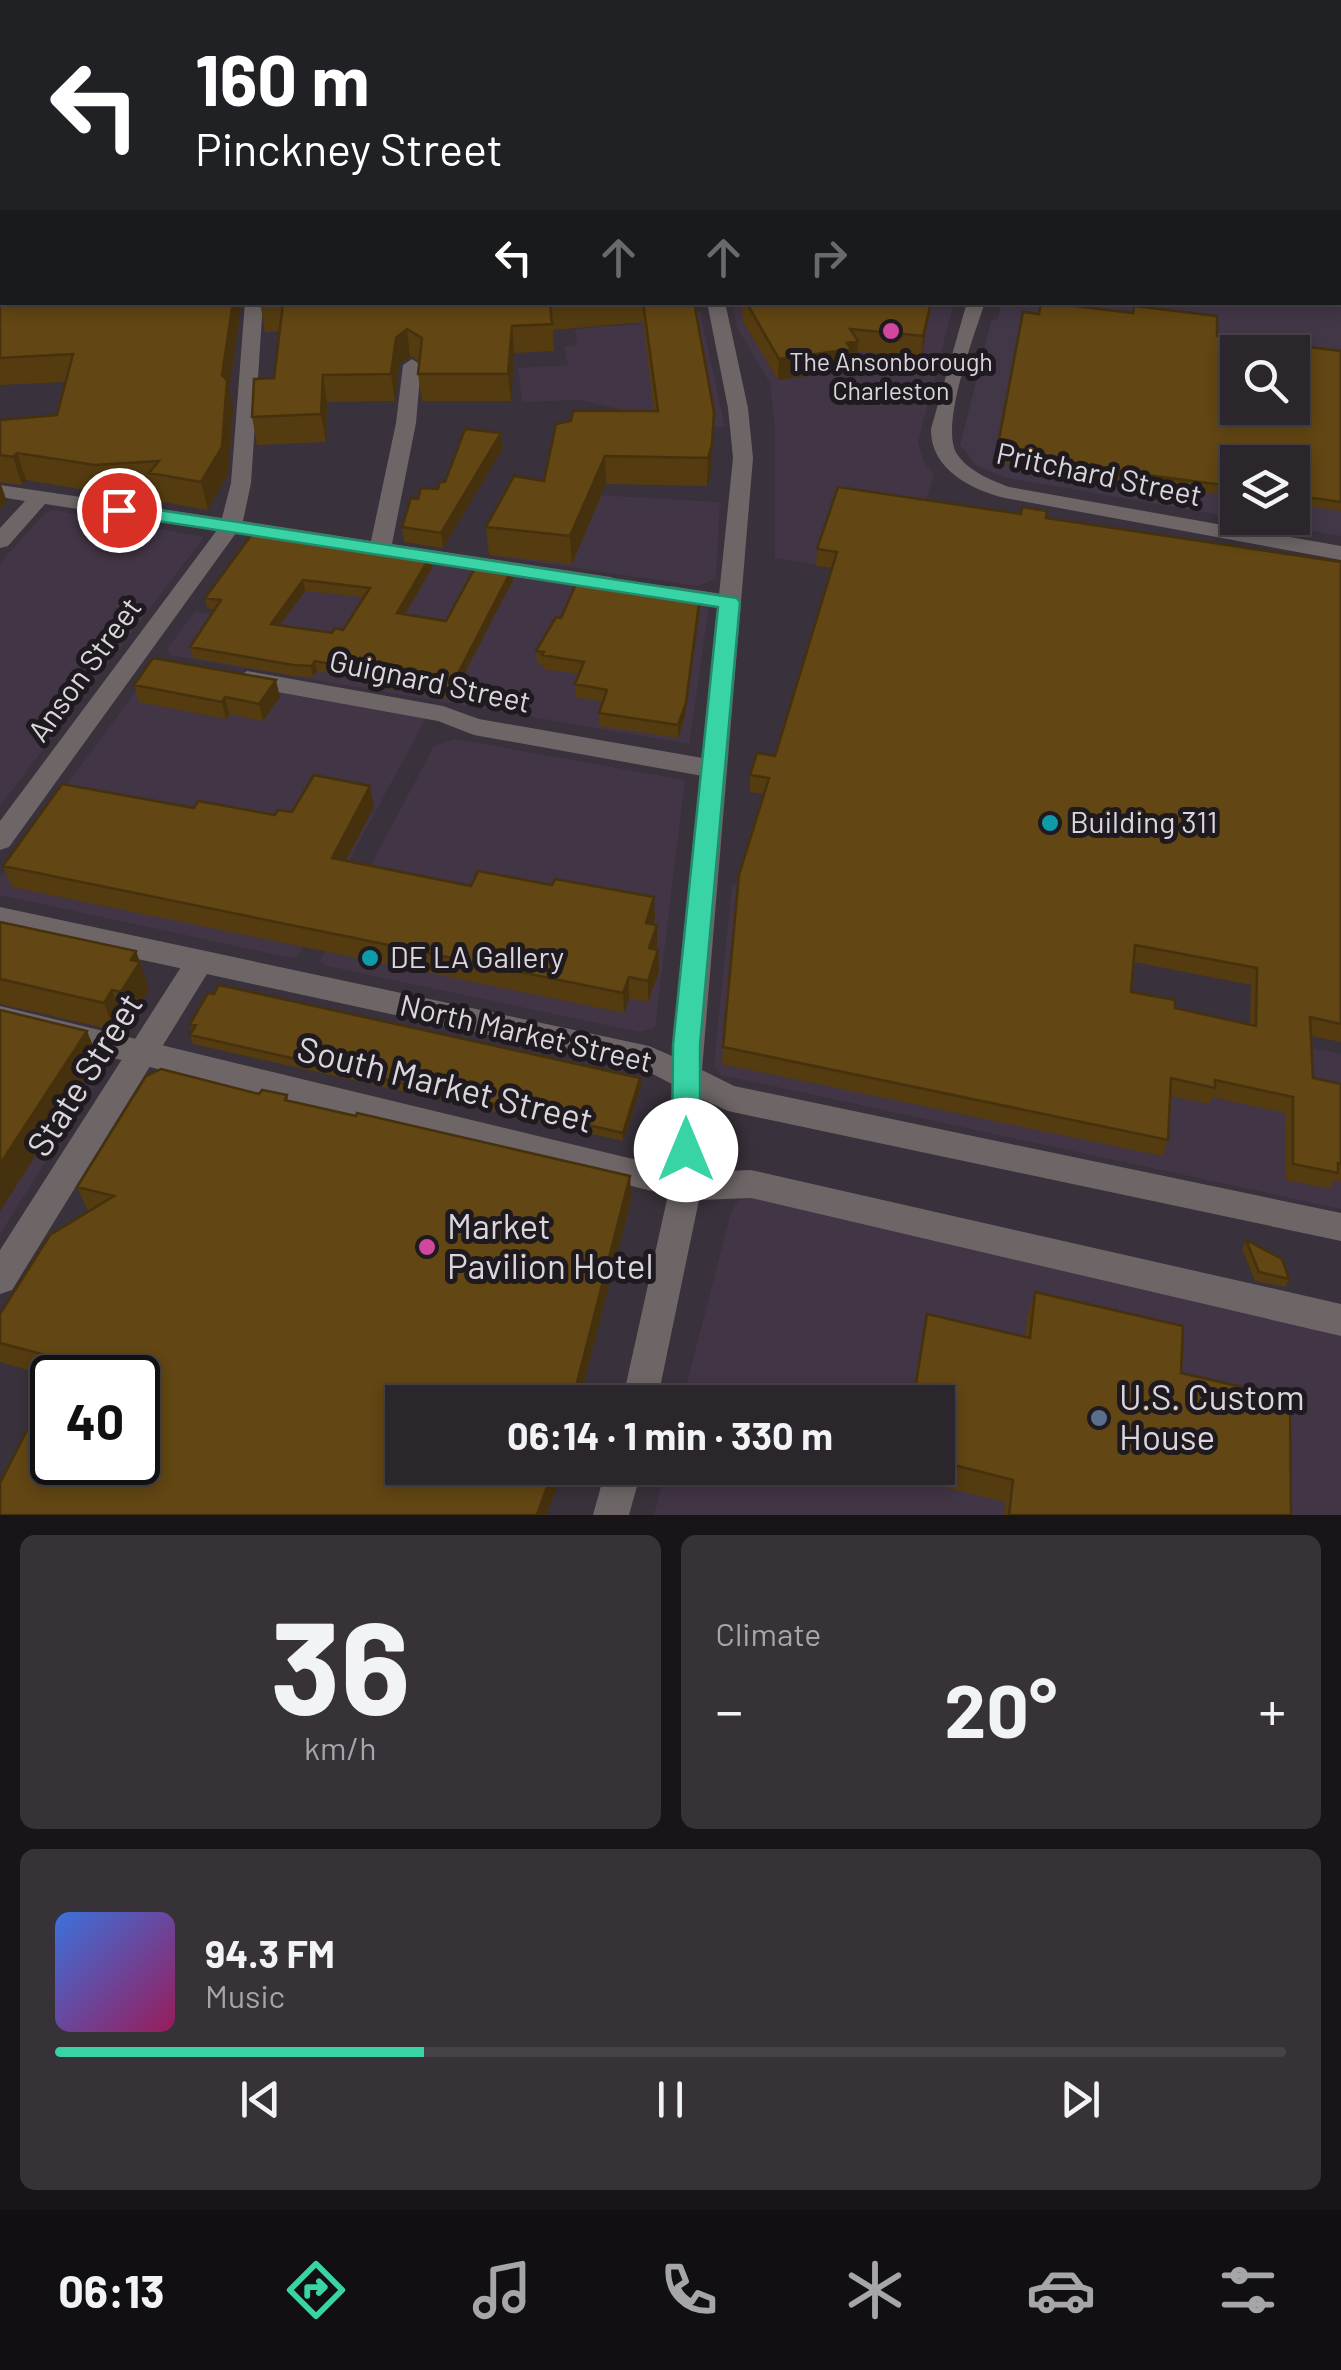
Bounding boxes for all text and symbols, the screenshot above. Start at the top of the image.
text: 160 m [195,36,370,120]
icon: left [30,40,160,170]
text: Pinckney Street [195,121,503,175]
icon: left [486,230,541,285]
icon: ahead [591,230,646,285]
icon: ahead [696,230,751,285]
icon: right [801,230,856,285]
marker: The Ansonborough Charleston [880,320,902,342]
map controls [1220,335,1310,535]
button: search [1220,335,1310,425]
place label: The Ansonborough Charleston [789,346,993,405]
street label: Pritchard Street [993,434,1205,512]
button: layers [1220,445,1310,535]
pin [77,468,162,553]
icon: arrive [92,483,147,538]
street label: Anson Street [19,590,148,748]
street label: Guignard Street [327,641,534,719]
place label: Building 311 [1070,803,1218,839]
marker: Building 311 [1039,812,1061,834]
place label: DE LA Gallery [390,938,564,974]
marker: DE LA Gallery [359,947,381,969]
street label: State Street [17,985,150,1163]
street label: North Market Street [397,986,656,1079]
street label: South Market Street [293,1026,598,1140]
position arrow [634,1098,738,1202]
place label: Market Pavilion Hotel [447,1204,653,1286]
marker: Market Pavilion Hotel [416,1236,438,1258]
speed limit sign: 40 [30,1355,160,1485]
place label: U.S. Custom House [1119,1375,1305,1457]
marker: U.S. Custom House [1088,1407,1110,1429]
text: 06:14 · 1 min · 330 m [507,1412,833,1458]
text: 36 [270,1585,410,1741]
text: Climate [716,1614,821,1652]
text: 20° [944,1663,1057,1753]
text: − [716,1676,743,1742]
text: + [1258,1676,1286,1742]
text: km/h [304,1728,376,1766]
text: 94.3 FM [205,1930,335,1976]
text: Music [205,1976,285,2014]
icon: previous [233,2072,288,2127]
icon: pause [643,2072,698,2127]
icon: next [1053,2072,1108,2127]
icon: directions [281,2255,351,2325]
icon: music [467,2255,537,2325]
icon: phone [654,2255,724,2325]
icon: climate [840,2255,910,2325]
icon: car [1026,2255,1096,2325]
icon: filters [1213,2255,1283,2325]
text: 06:13 [58,2263,165,2317]

